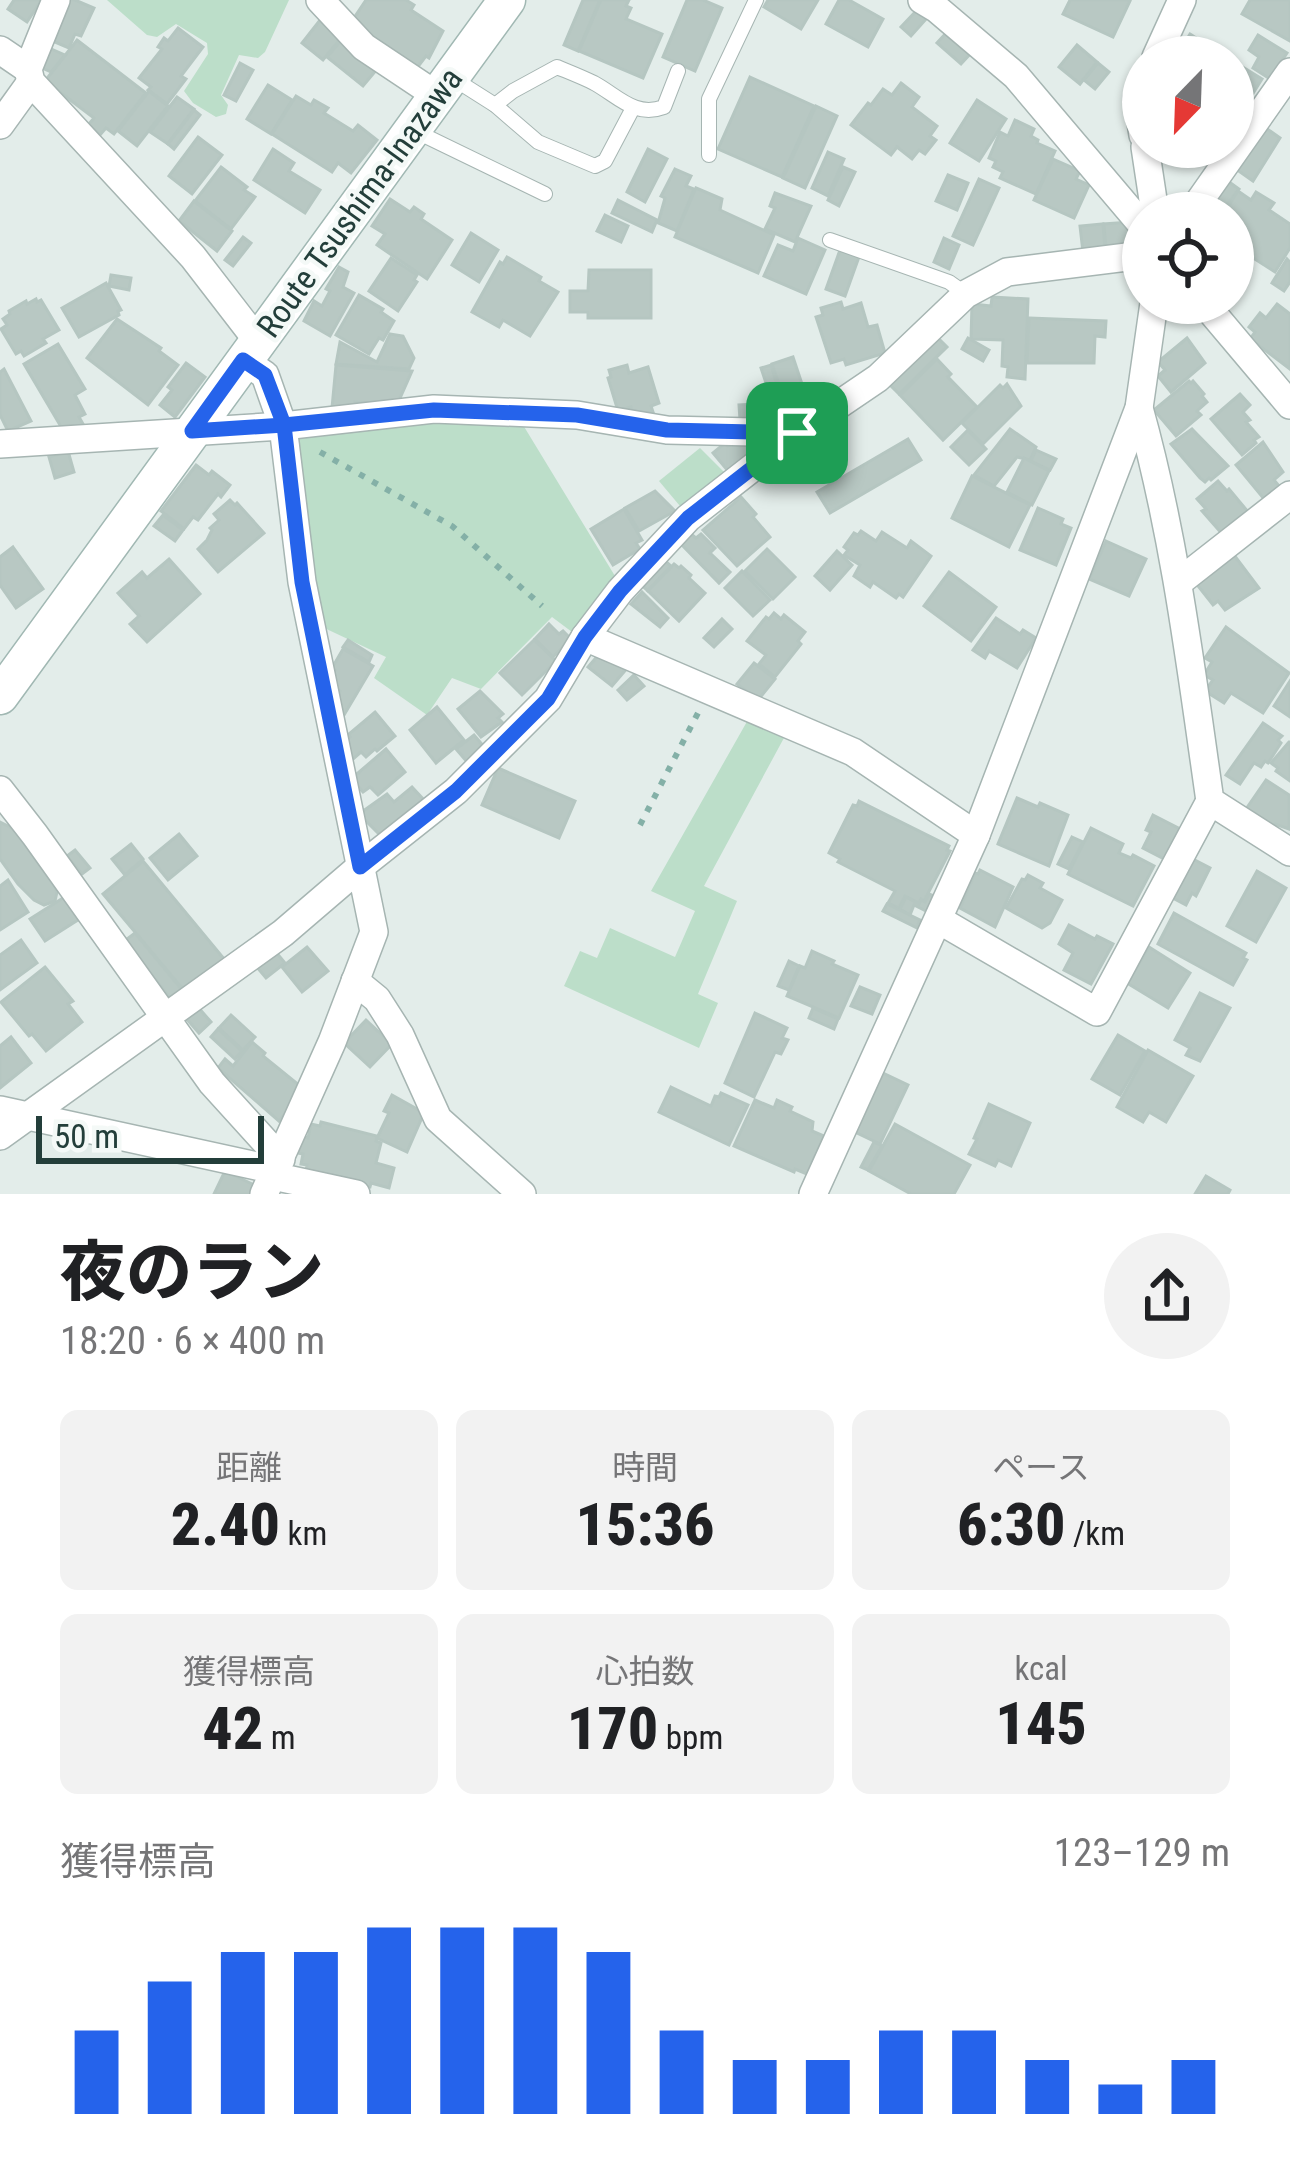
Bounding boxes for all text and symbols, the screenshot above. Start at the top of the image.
north arrow [1122,36,1254,168]
map controls [1122,36,1254,324]
street label: Route Tsushima-Inazawa [249,60,470,345]
button: locate [1122,192,1254,324]
pin [746,382,848,484]
icon: arrive [764,400,830,466]
scale bar [36,1110,264,1163]
text: 50 m [54,1117,119,1156]
button: share [1104,1233,1230,1359]
text: 夜のラン [60,1234,324,1311]
text: 18:20 · 6 × 400 m [60,1318,325,1364]
text: 距離 [216,1448,282,1487]
text: 時間 [612,1448,678,1487]
text: ペース [992,1448,1090,1487]
text: 2.40 [171,1489,280,1560]
text: 15:36 [576,1489,714,1560]
text: 6:30 [957,1489,1065,1560]
text: km [280,1514,327,1553]
text: /km [1065,1514,1125,1553]
text: kcal [1014,1649,1068,1688]
text: 獲得標高 [183,1652,315,1691]
text: 心拍数 [596,1652,695,1691]
text: 145 [995,1688,1087,1759]
text: 42 [202,1693,263,1764]
text: 170 [567,1693,658,1764]
text: m [263,1718,296,1757]
text: bpm [658,1718,723,1757]
text: 123–129 m [1054,1830,1230,1876]
text: 獲得標高 [60,1839,216,1885]

